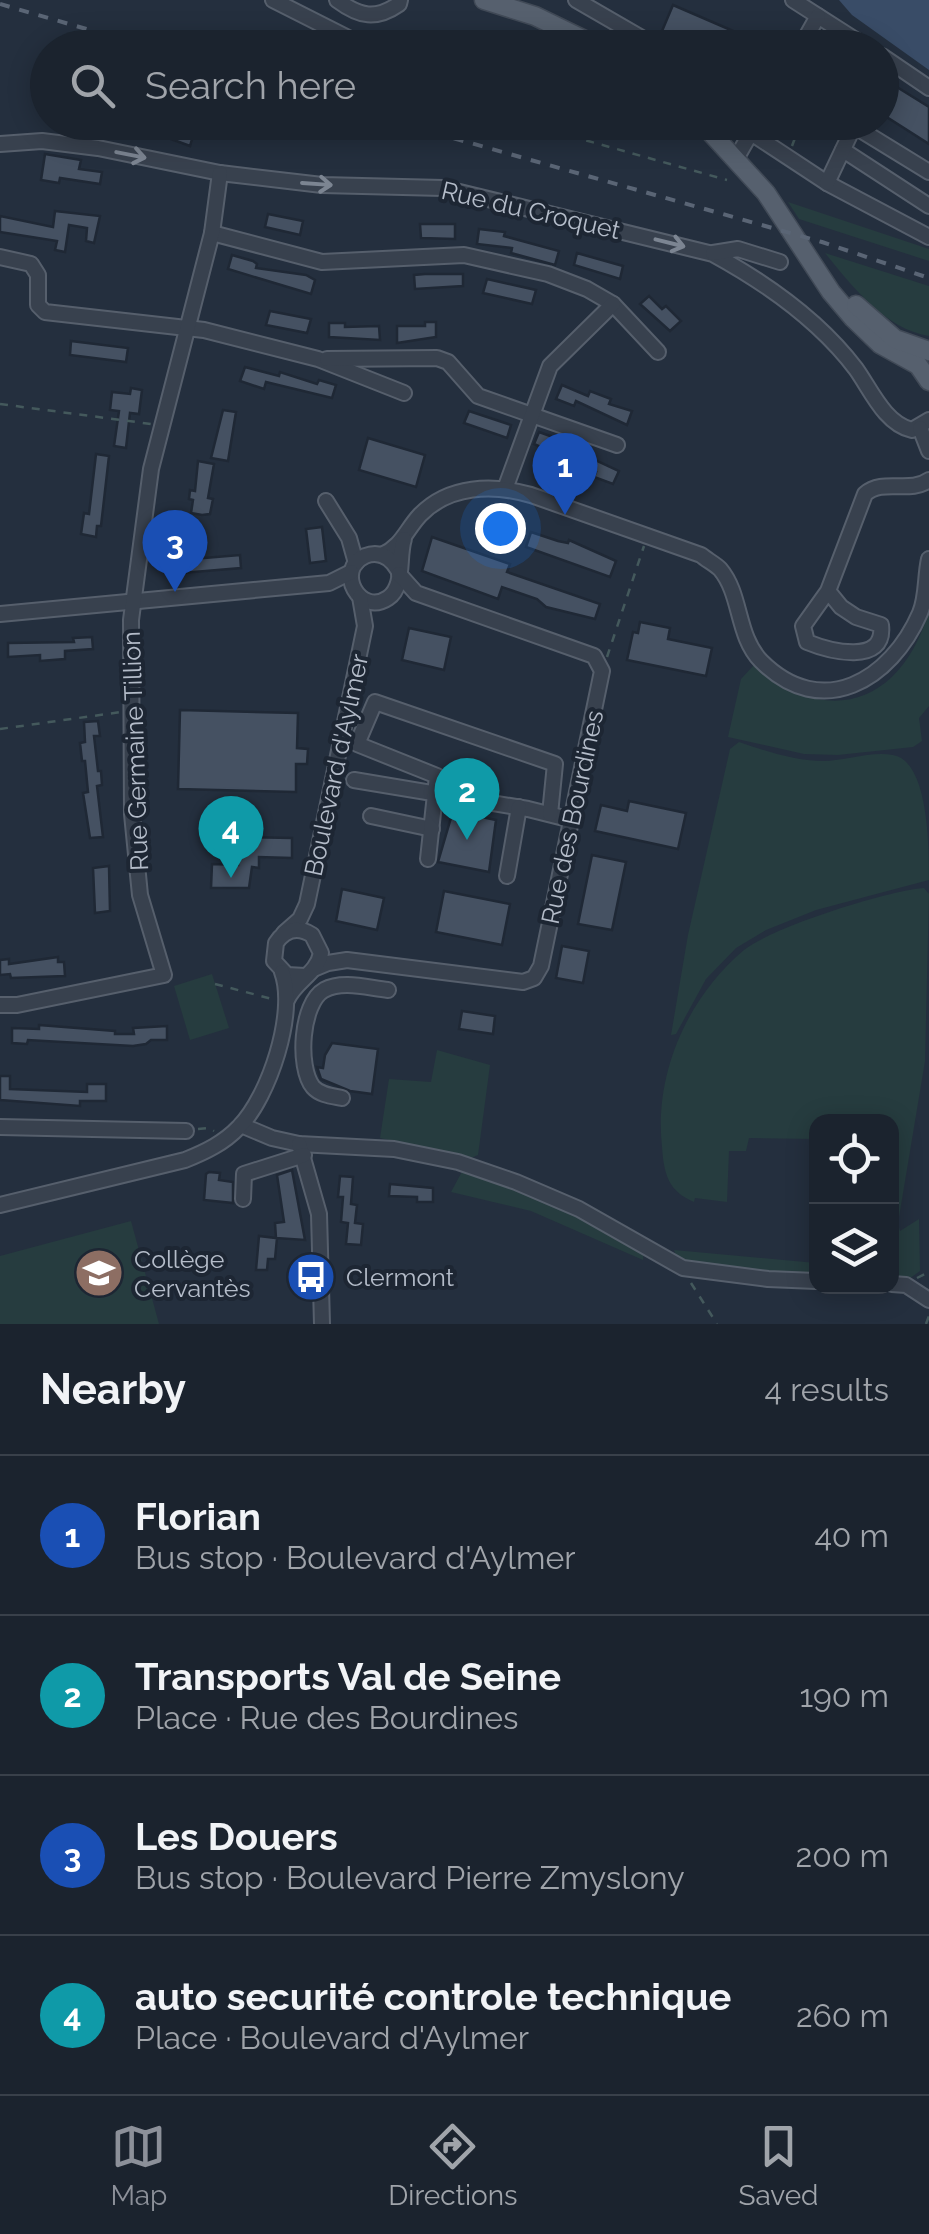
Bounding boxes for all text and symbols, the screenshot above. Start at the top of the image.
search box [30,30,899,140]
icon: search [65,58,120,113]
text: Search here [145,63,356,108]
one-way arrow [114,146,146,165]
one-way arrow [300,174,332,193]
street label: Rue du Croquet [439,175,624,245]
one-way arrow [653,235,685,253]
pin: 1 [532,432,598,515]
your location [475,503,526,554]
pin: 3 [142,510,208,592]
street label: Rue Germaine Tillion [116,631,154,871]
street label: Boulevard d'Aylmer [298,651,374,879]
street label: Rue des Bourdines [535,707,609,927]
pin: 2 [434,758,500,840]
pin: 4 [198,796,264,878]
map controls [809,1114,899,1294]
button: locate [809,1114,899,1204]
button: layers [809,1204,899,1294]
place label: Collège Cervantès [134,1244,251,1303]
school or university icon: Collège Cervantès [73,1247,125,1299]
bus stop icon: Clermont [285,1251,337,1303]
place label: Clermont [346,1262,455,1292]
text: Nearby [40,1365,186,1414]
text: 4 results [765,1371,889,1408]
text: Florian [135,1494,261,1539]
text: 1 [65,1517,80,1554]
text: 40 m [814,1517,889,1554]
text: Bus stop · Boulevard d'Aylmer [135,1539,575,1576]
text: Transports Val de Seine [135,1654,561,1699]
text: 2 [63,1677,82,1714]
text: 190 m [799,1677,889,1714]
text: Place · Rue des Bourdines [135,1699,518,1736]
text: Les Douers [135,1814,338,1859]
text: 3 [64,1837,81,1874]
text: 200 m [796,1837,889,1874]
text: Bus stop · Boulevard Pierre Zmyslony [135,1859,685,1896]
text: auto securité controle technique [135,1974,731,2019]
text: 4 [63,1997,82,2034]
text: 260 m [796,1997,889,2034]
text: Place · Boulevard d'Aylmer [135,2019,529,2056]
tab: Map [110,2119,167,2212]
tab: Directions [388,2119,518,2212]
tab: Saved [738,2119,819,2212]

